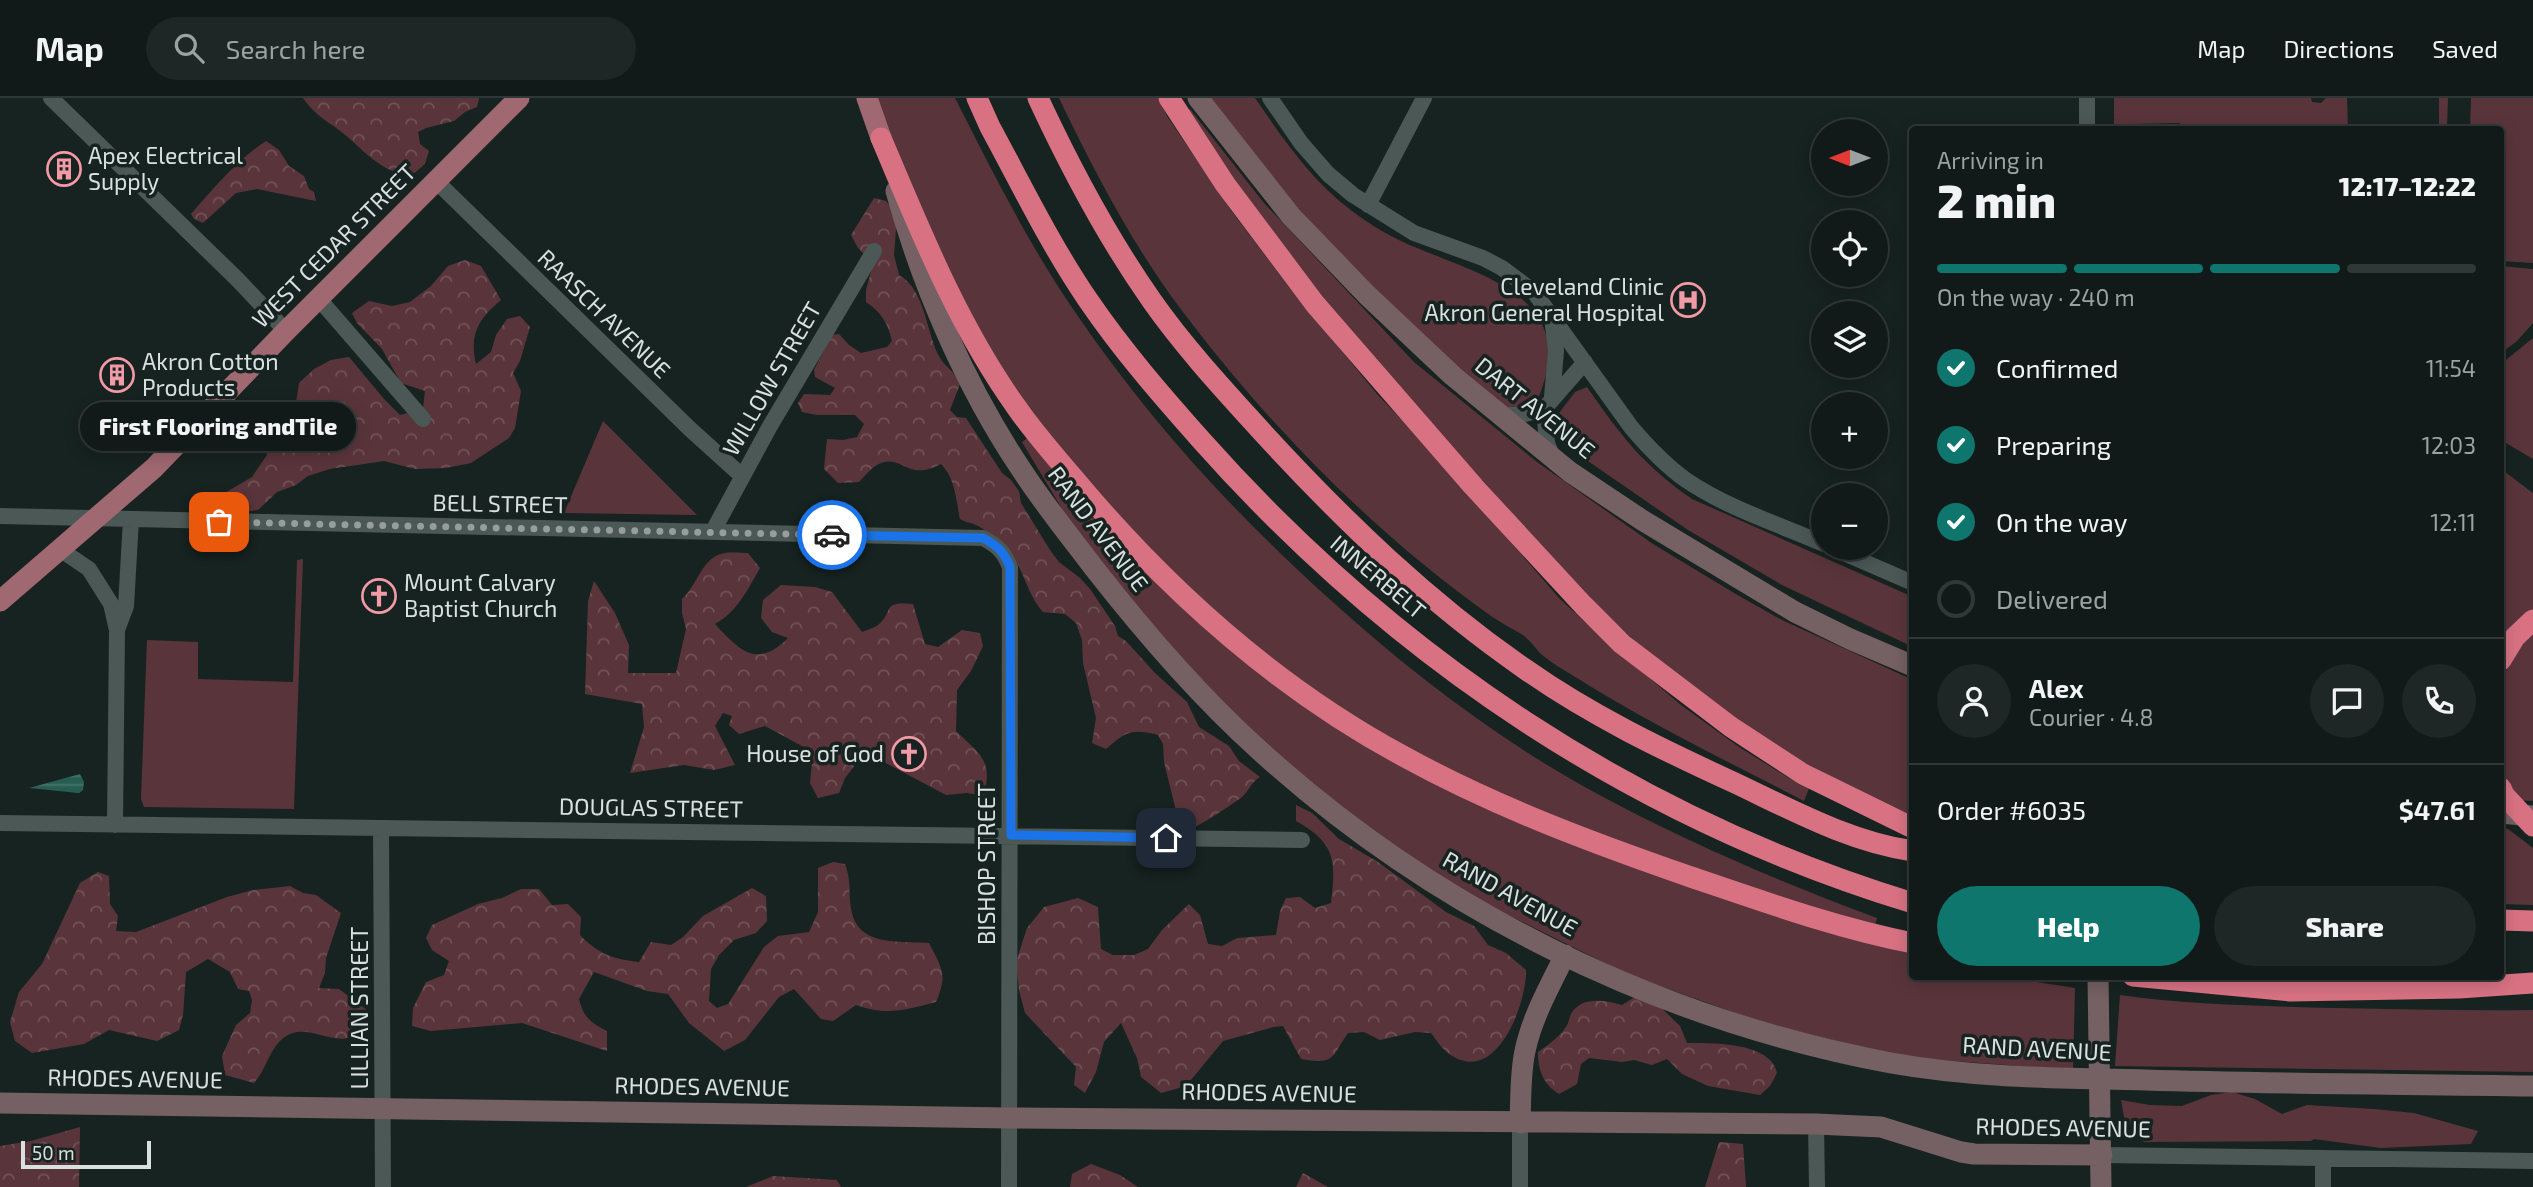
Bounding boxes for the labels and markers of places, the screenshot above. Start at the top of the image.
place label: Apex Electrical Supply [88,141,243,195]
building icon: Apex Electrical Supply [45,150,83,188]
place label: Cleveland Clinic Akron General Hospital [1424,272,1664,326]
hospital icon: Cleveland Clinic Akron General Hospital [1669,281,1707,319]
place label: Akron Cotton Products [142,347,279,401]
building icon: Akron Cotton Products [98,356,136,394]
callout: First Flooring andTile [81,403,357,452]
pin [189,492,249,552]
place label: Mount Calvary Baptist Church [404,568,557,622]
church icon: Mount Calvary Baptist Church [360,577,398,615]
church icon: House of God [890,735,928,773]
place label: House of God [746,739,884,767]
pin [1136,808,1196,868]

